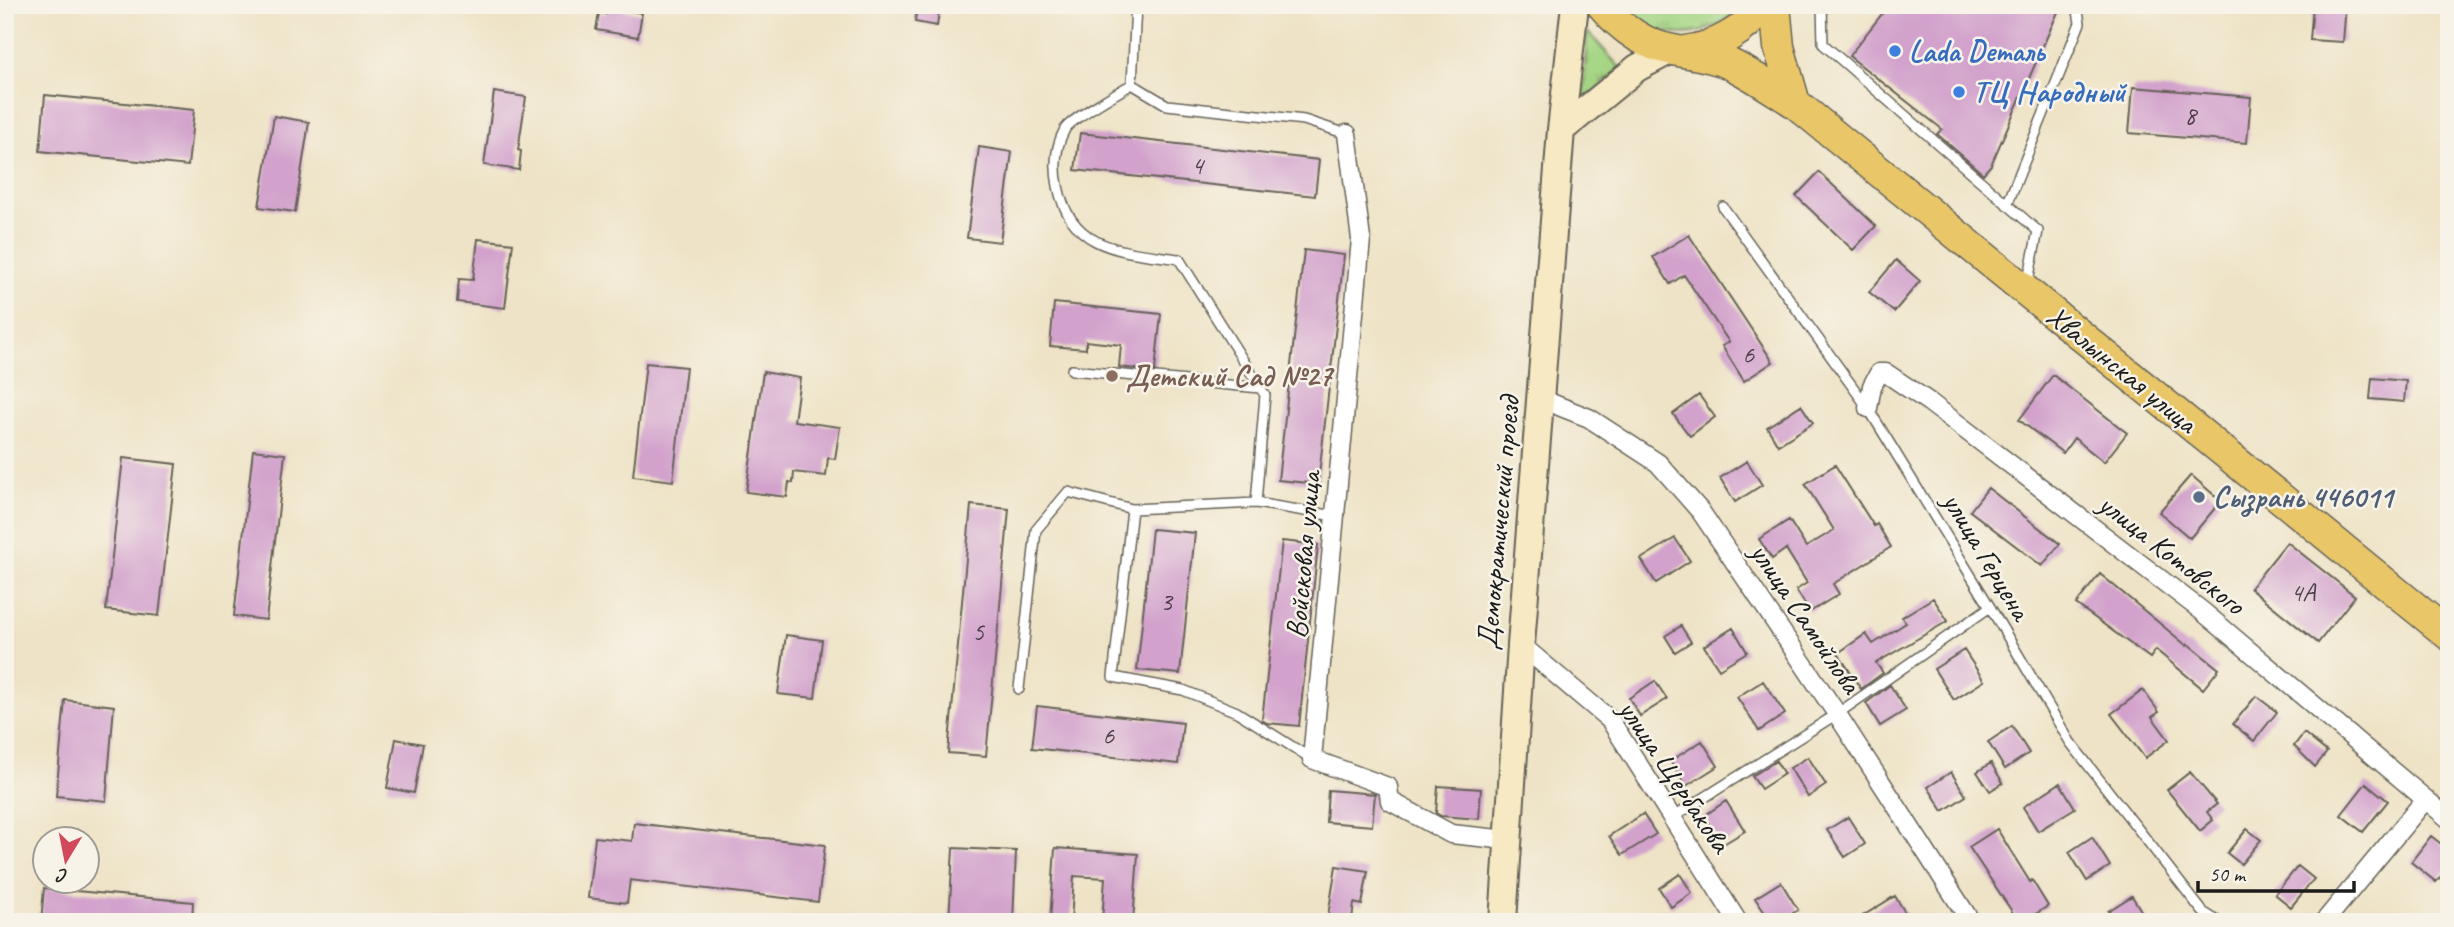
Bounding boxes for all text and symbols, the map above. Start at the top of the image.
place label: Lada Dеталь [1909,32,2046,70]
marker: Lada Dеталь [1887,43,1903,59]
place label: ТЦ Народный [1973,73,2128,111]
marker: ТЦ Народный [1951,84,1967,100]
house number: 8 [2184,99,2198,132]
house number: 4 [1191,149,1205,182]
street label: Хвалынская улица [2039,297,2206,442]
house number: 6 [1742,338,1755,371]
place label: Детский Сад №27 [1126,357,1335,395]
marker: Детский Сад №27 [1104,368,1120,384]
street label: Демократический проезд [1468,392,1528,651]
street label: Войсковая улица [1277,467,1329,640]
place label: Сызрань 446011 [2213,478,2396,517]
street label: улица Герцена [1933,484,2041,629]
street label: улица Котовского [2089,484,2254,624]
marker: Сызрань 446011 [2191,489,2207,505]
street label: улица Самойлова [1741,534,1871,702]
house number: 4А [2291,576,2317,609]
house number: 3 [1160,585,1174,618]
house number: 5 [972,615,985,648]
street label: улица Щербакова [1609,691,1741,861]
house number: 6 [1102,719,1115,752]
north arrow [32,825,102,895]
scale bar [2198,850,2354,894]
text: 50 m [2209,861,2247,887]
text: С [54,863,70,888]

